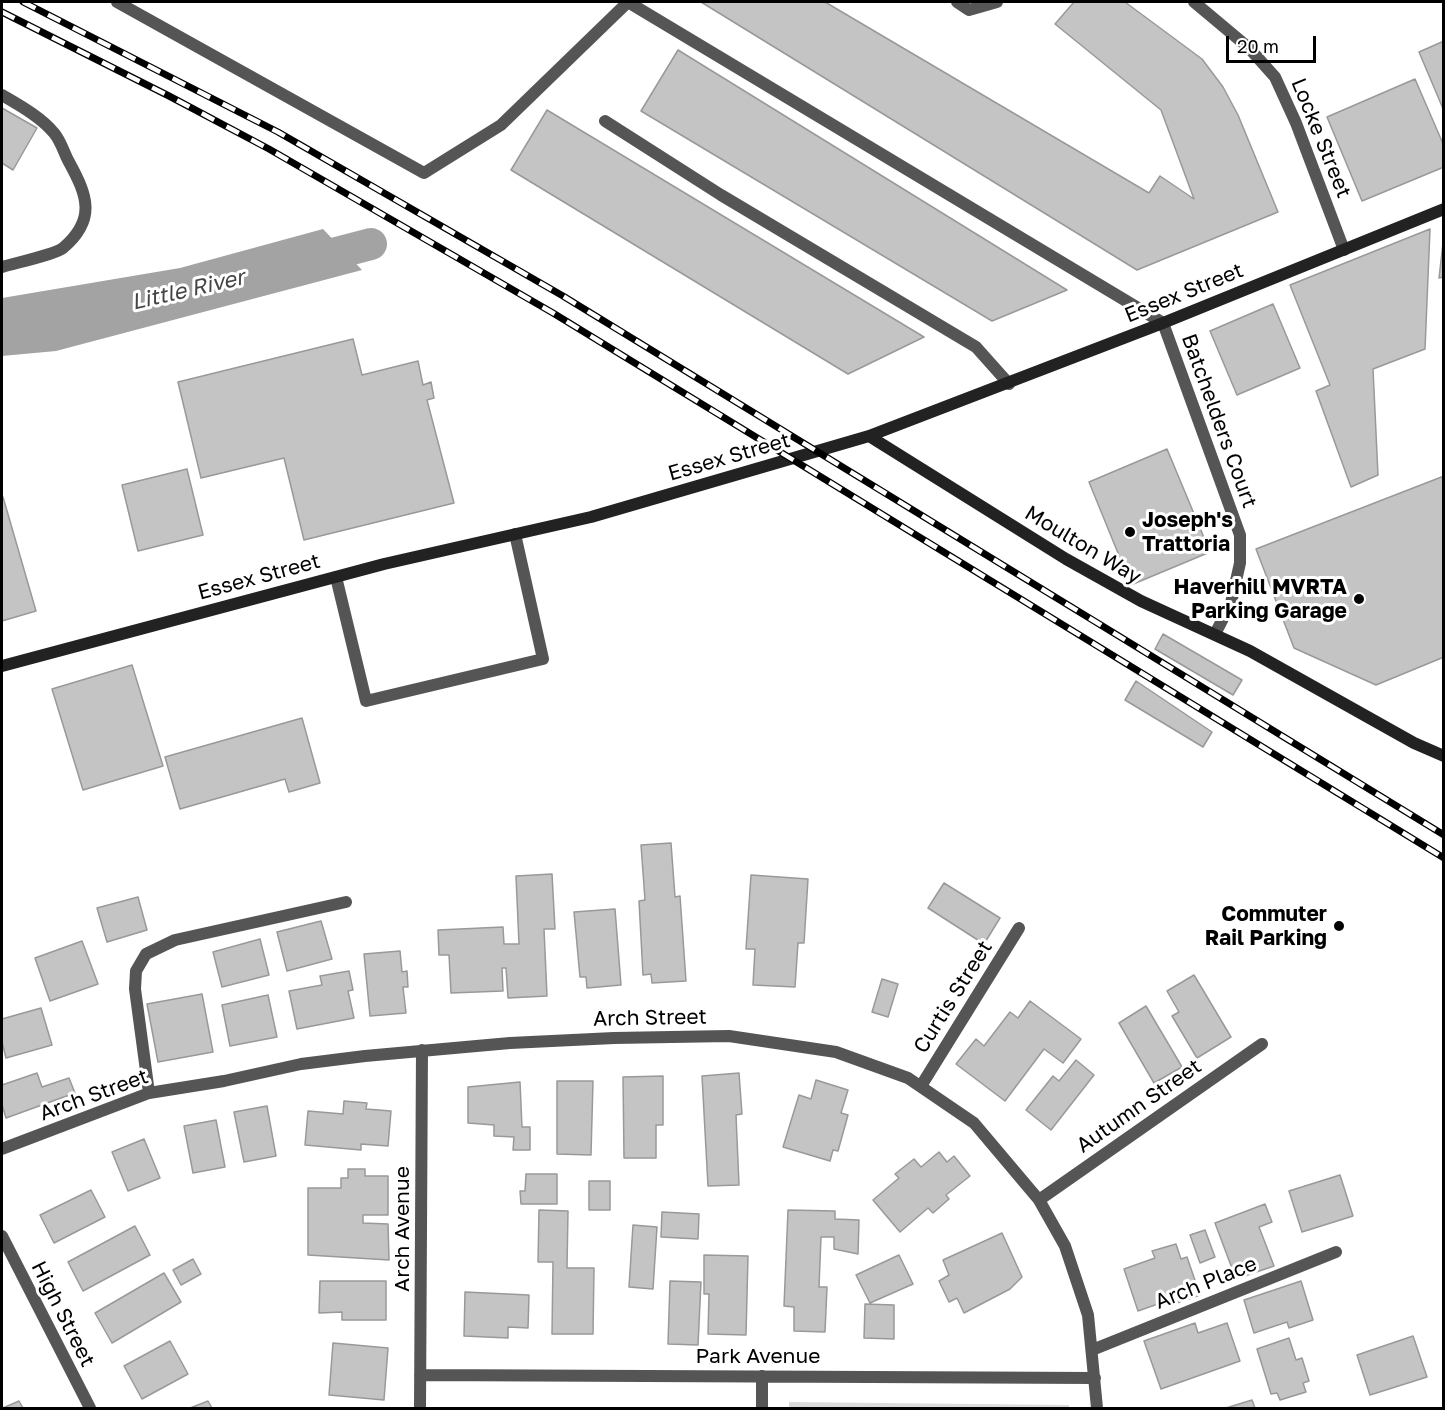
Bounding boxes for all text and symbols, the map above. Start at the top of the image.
scale bar [1229,24,1319,62]
text: 20 m [1237,35,1279,57]
street label: Locke Street [1286,74,1356,202]
street label: Essex Street [1121,258,1247,328]
water label: Little River [129,264,247,316]
street label: Batchelders Court [1176,331,1262,511]
street label: Essex Street [665,428,793,486]
street label: Moulton Way [1020,500,1146,590]
place label: Joseph's Trattoria [1142,507,1233,557]
marker: Joseph's Trattoria [1123,525,1137,539]
street label: Essex Street [195,549,323,605]
place label: Haverhill MVRTA Parking Garage [1174,574,1347,624]
marker: Haverhill MVRTA Parking Garage [1352,592,1366,606]
place label: Commuter Rail Parking [1205,901,1327,951]
marker: Commuter Rail Parking [1332,919,1346,933]
street label: Curtis Street [908,936,998,1058]
street label: Arch Street [593,1004,707,1032]
street label: Autumn Street [1072,1054,1206,1158]
street label: Arch Street [36,1064,152,1126]
street label: Arch Avenue [389,1166,415,1292]
street label: Arch Place [1151,1251,1261,1315]
street label: High Street [26,1257,100,1371]
street label: Park Avenue [696,1343,820,1369]

